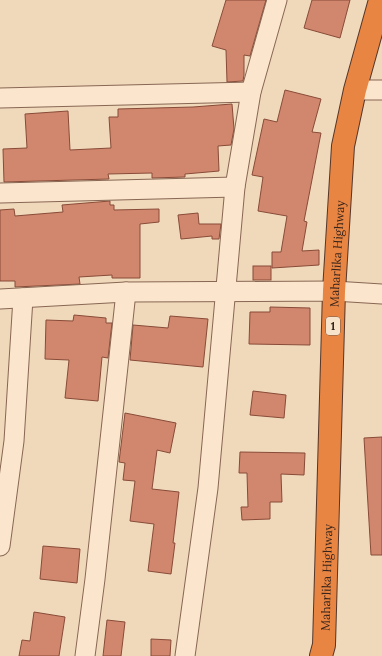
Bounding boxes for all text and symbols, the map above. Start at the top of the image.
street label: Maharlika Highway [326,199,347,307]
road number: 1 [326,317,340,335]
street label: Maharlika Highway [317,523,335,631]

